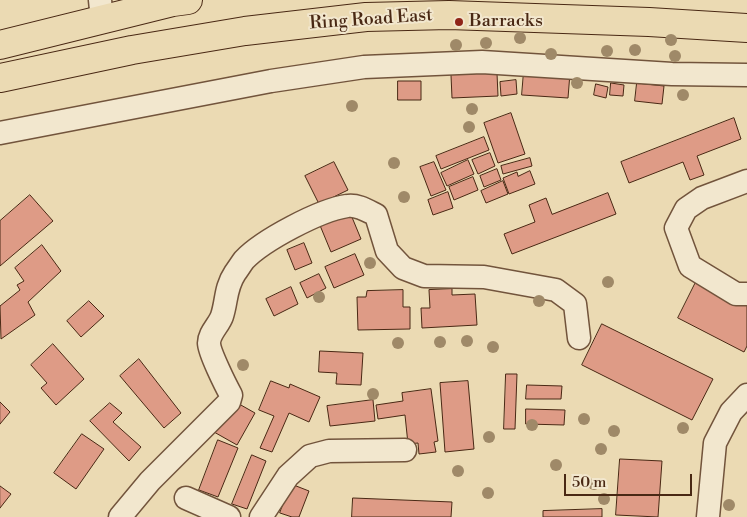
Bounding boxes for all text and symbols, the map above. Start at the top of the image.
street label: Ring Road East [309,5,433,35]
place label: Barracks [469,11,543,33]
marker: Barracks [453,16,465,28]
scale bar [567,464,694,496]
text: 50 m [572,473,606,492]

